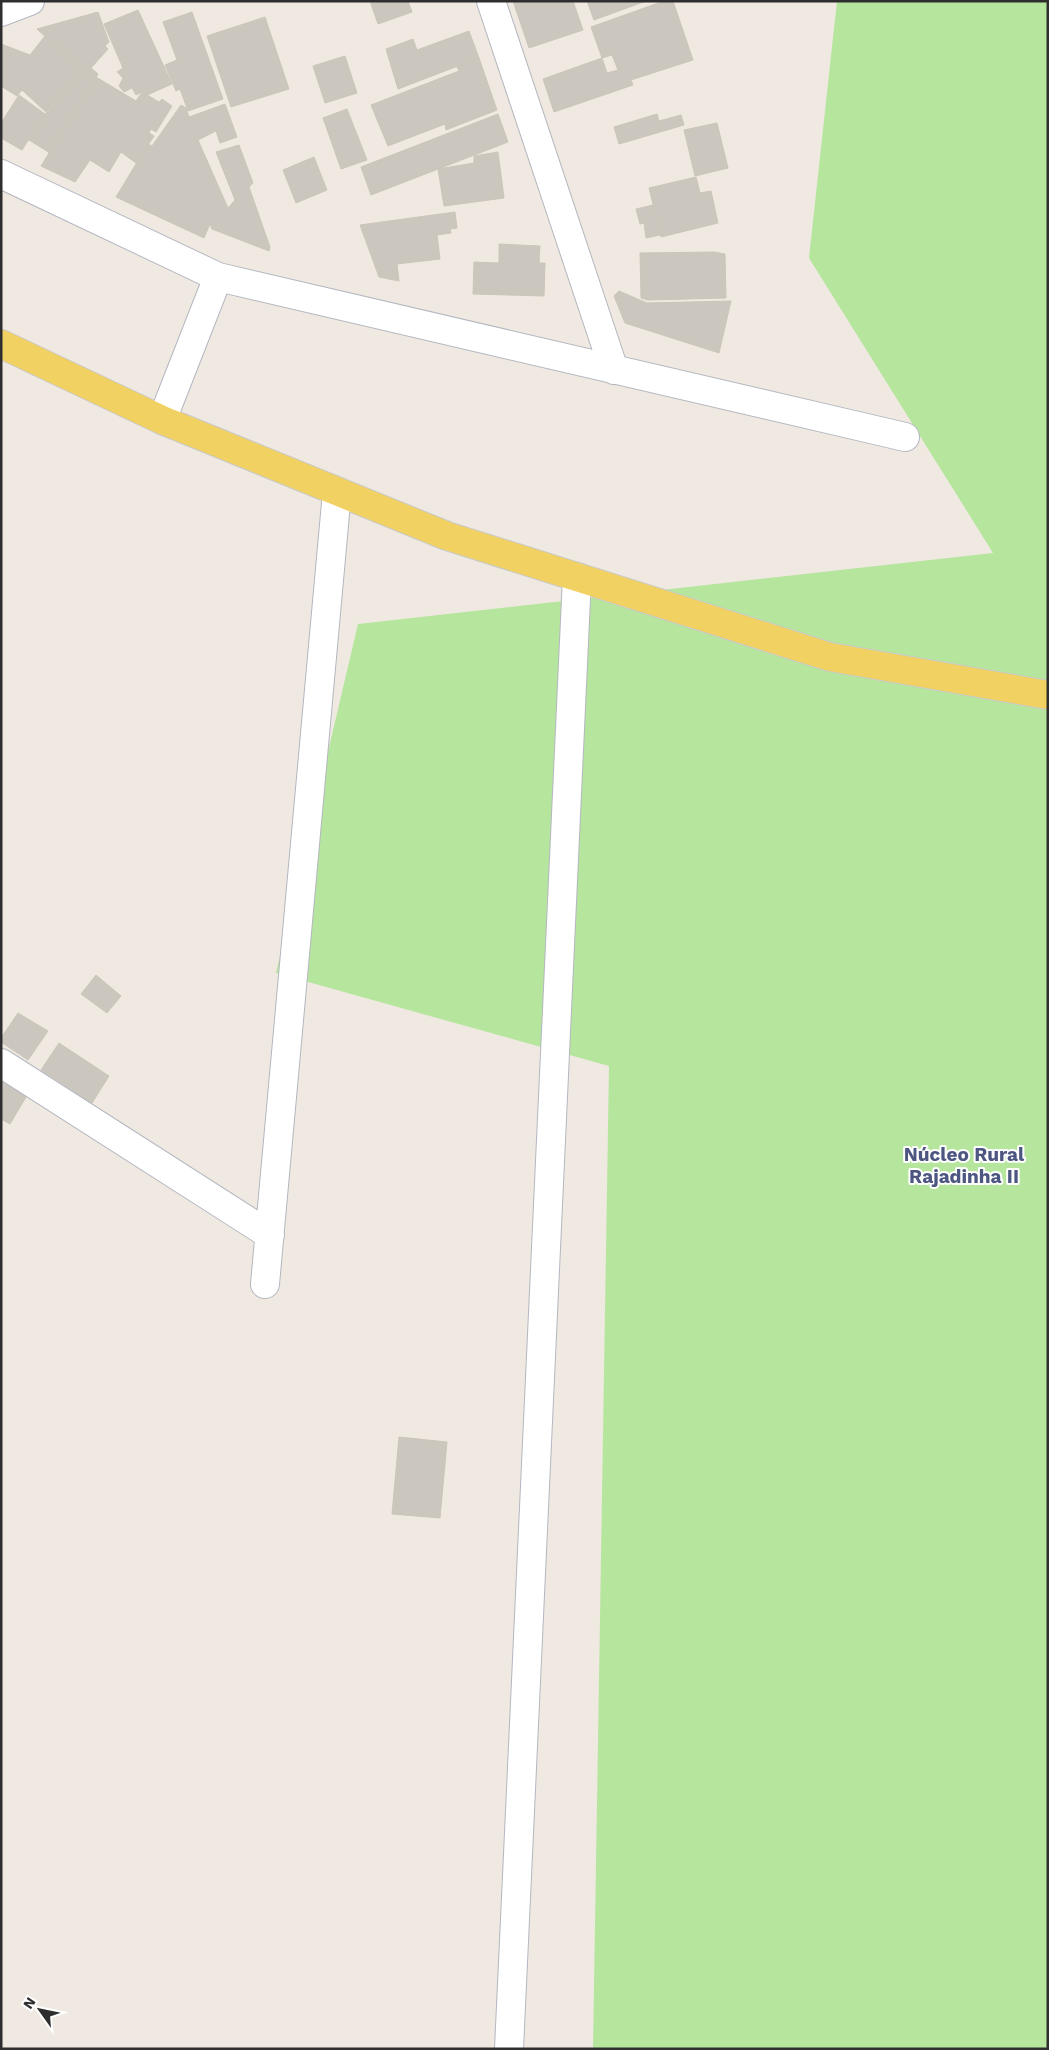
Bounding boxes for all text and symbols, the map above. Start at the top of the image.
district label: Núcleo Rural Rajadinha II [904,1143,1025,1188]
north arrow [15,1985,65,2035]
text: N [20,1994,39,2012]

